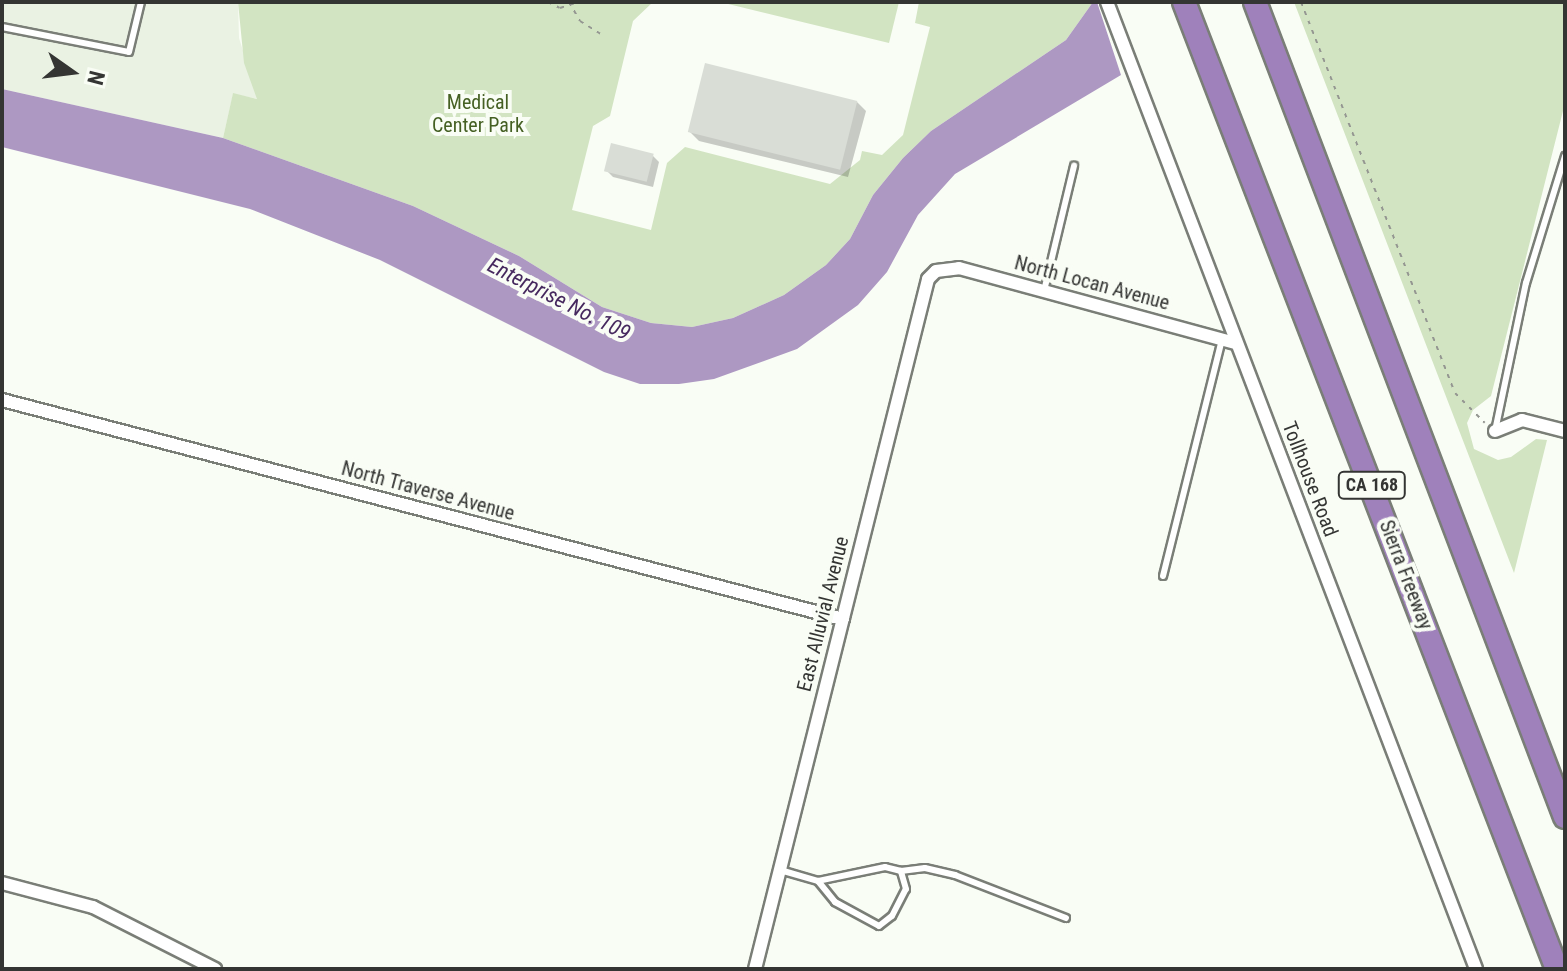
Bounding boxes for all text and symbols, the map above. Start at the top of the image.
north arrow [32,32,112,112]
text: N [82,68,110,87]
park label: Medical Center Park [432,90,524,137]
street label: North Locan Avenue [1012,251,1172,315]
water label: Enterprise No. 109 [483,252,635,346]
street label: Tollhouse Road [1277,418,1343,540]
street label: North Traverse Avenue [339,456,517,526]
road number: CA 168 [1336,471,1408,499]
street label: Sierra Freeway [1374,517,1438,633]
street label: East Alluvial Avenue [792,534,854,694]

